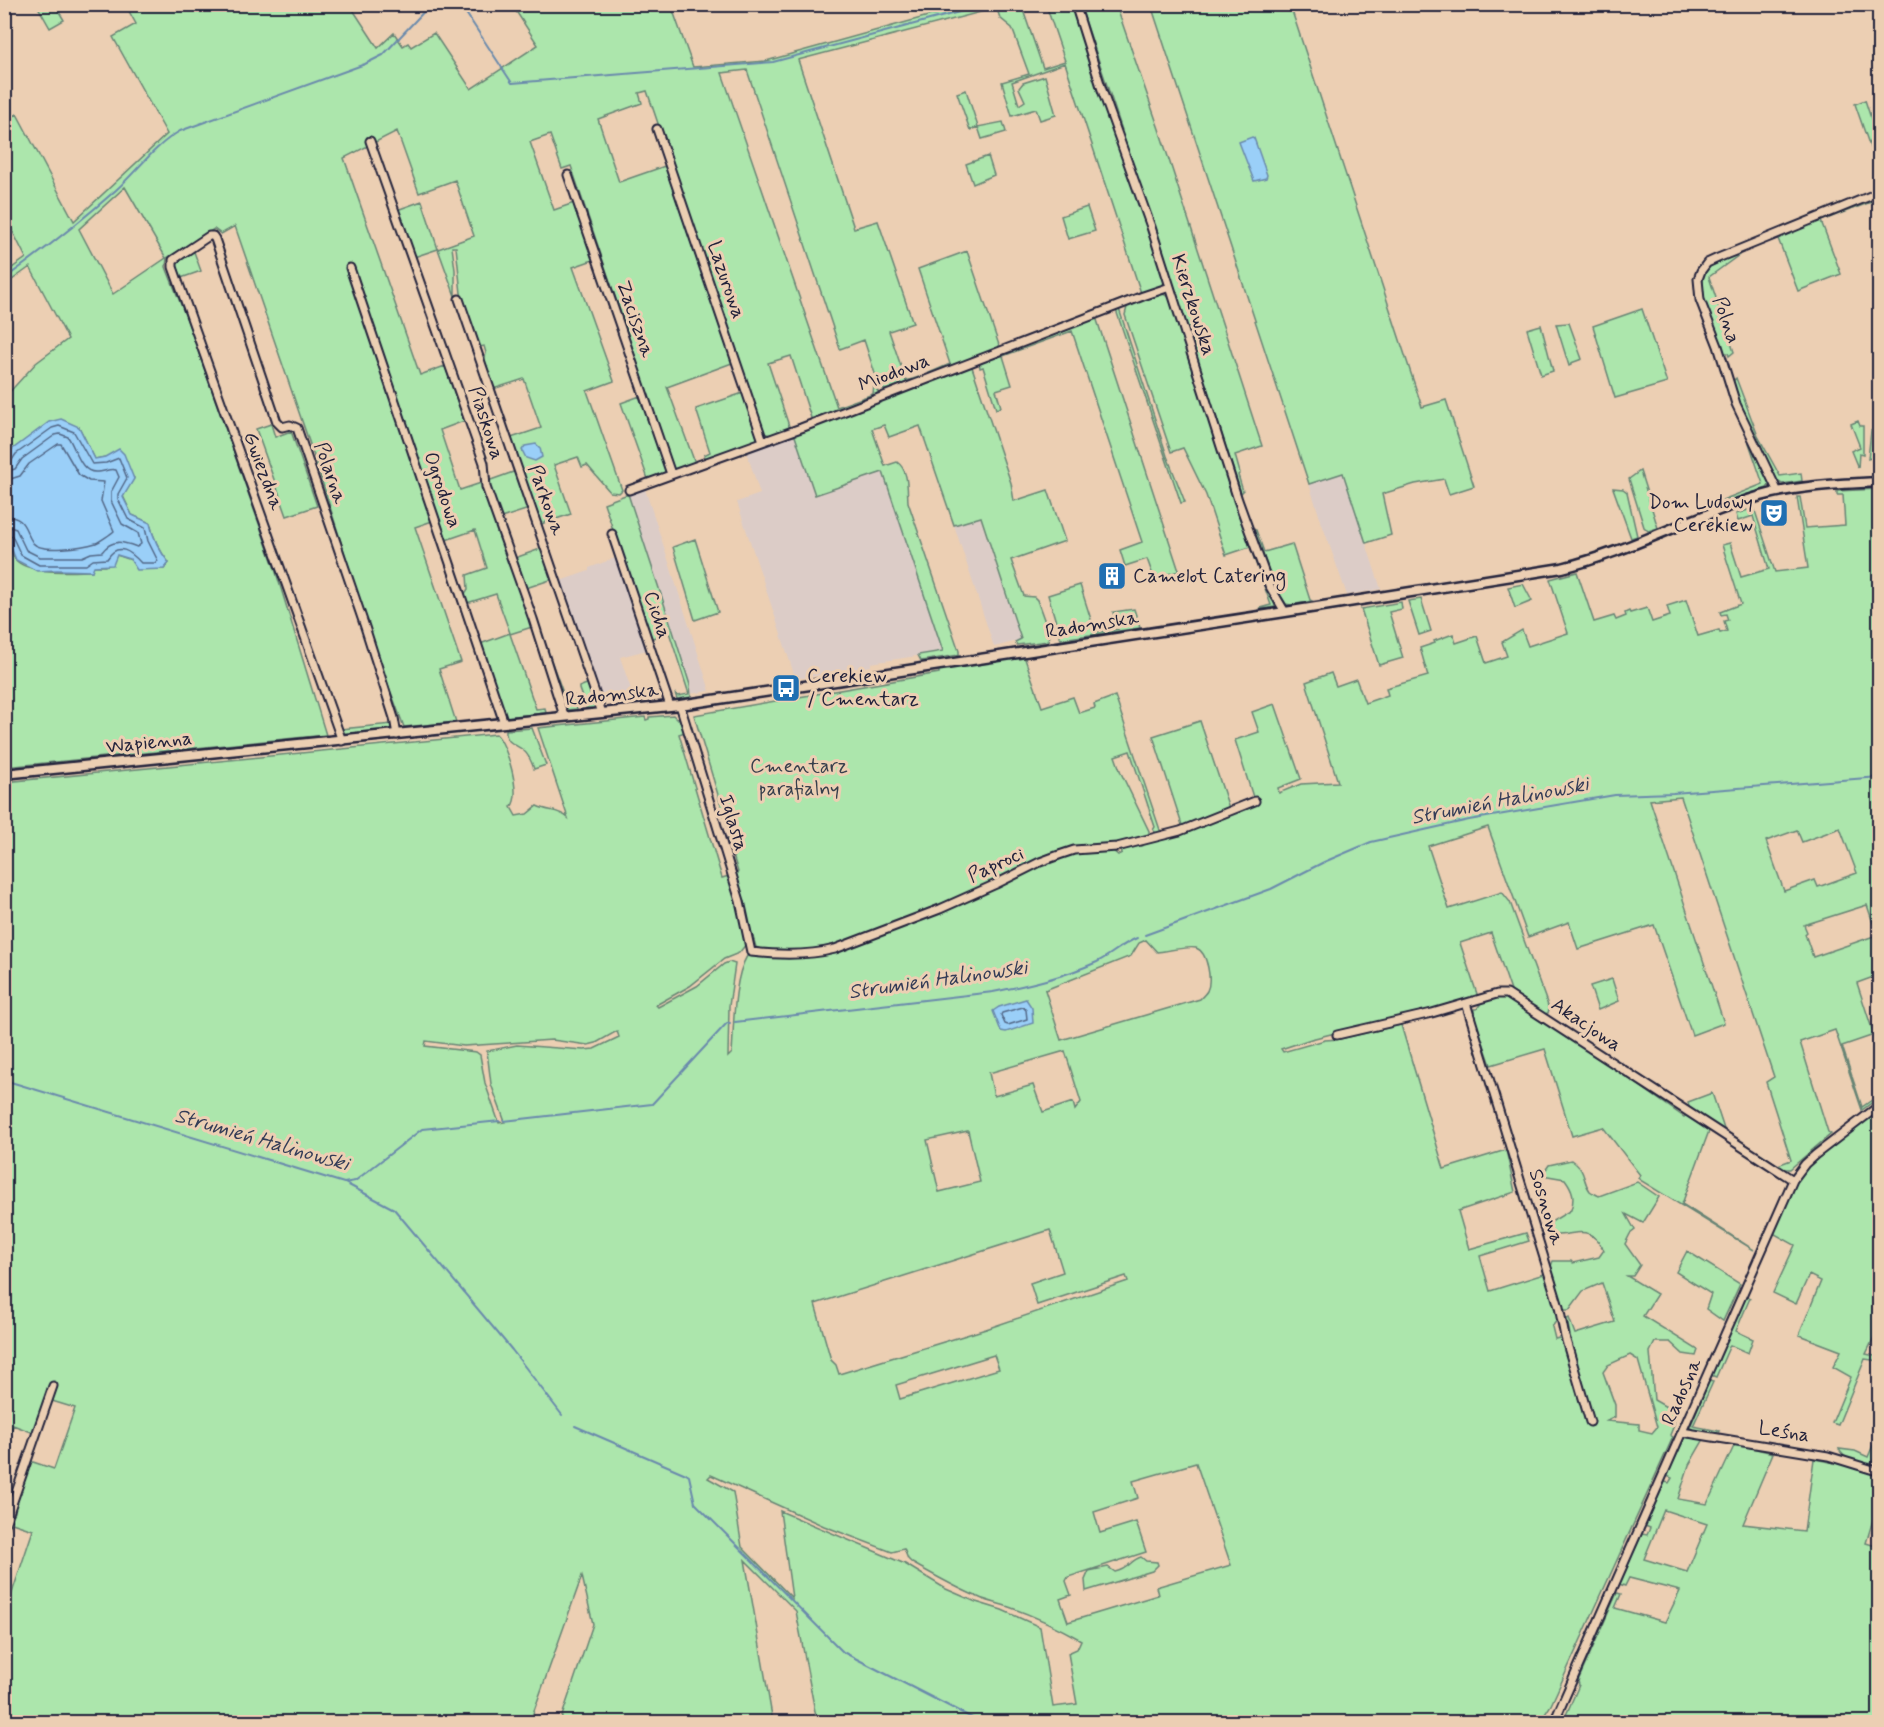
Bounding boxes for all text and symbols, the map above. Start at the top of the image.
street label: Lazurowa [700,238,752,322]
street label: Kierzkowska [1164,251,1222,359]
street label: Zaciszna [609,277,661,362]
street label: Polna [1705,293,1747,347]
street label: Miodowa [855,347,933,399]
street label: Piaskowa [461,383,511,463]
street label: Gwiezdna [236,428,290,515]
street label: Polarna [307,439,353,508]
street label: Ogrodowa [416,448,468,532]
street label: Parkowa [521,461,572,540]
place label: Dom Ludowy Cerekiew [1648,489,1753,539]
theatre icon: Dom Ludowy Cerekiew [1758,497,1790,529]
building icon: Camelot Catering [1096,560,1128,592]
place label: Camelot Catering [1133,563,1286,591]
street label: Cicha [636,588,678,642]
street label: Radomska [1044,604,1141,646]
place label: Cerekiew / Cmentarz [807,663,919,713]
bus stop icon: Cerekiew / Cmentarz [770,672,802,704]
street label: Radomska [564,677,661,713]
street label: Wapienna [104,725,194,761]
park label: Cmentarz parafialny [750,753,848,803]
water label: Strumień Halinowski [1409,770,1593,832]
street label: Iglasta [712,792,754,854]
street label: Paproci [964,840,1028,890]
water label: Strumień Halinowski [847,953,1031,1006]
street label: Akacjowa [1545,992,1627,1058]
water label: Strumień Halinowski [171,1102,355,1179]
street label: Sosnowa [1522,1166,1571,1249]
street label: Radosna [1655,1353,1709,1430]
street label: Leśna [1757,1415,1811,1449]

